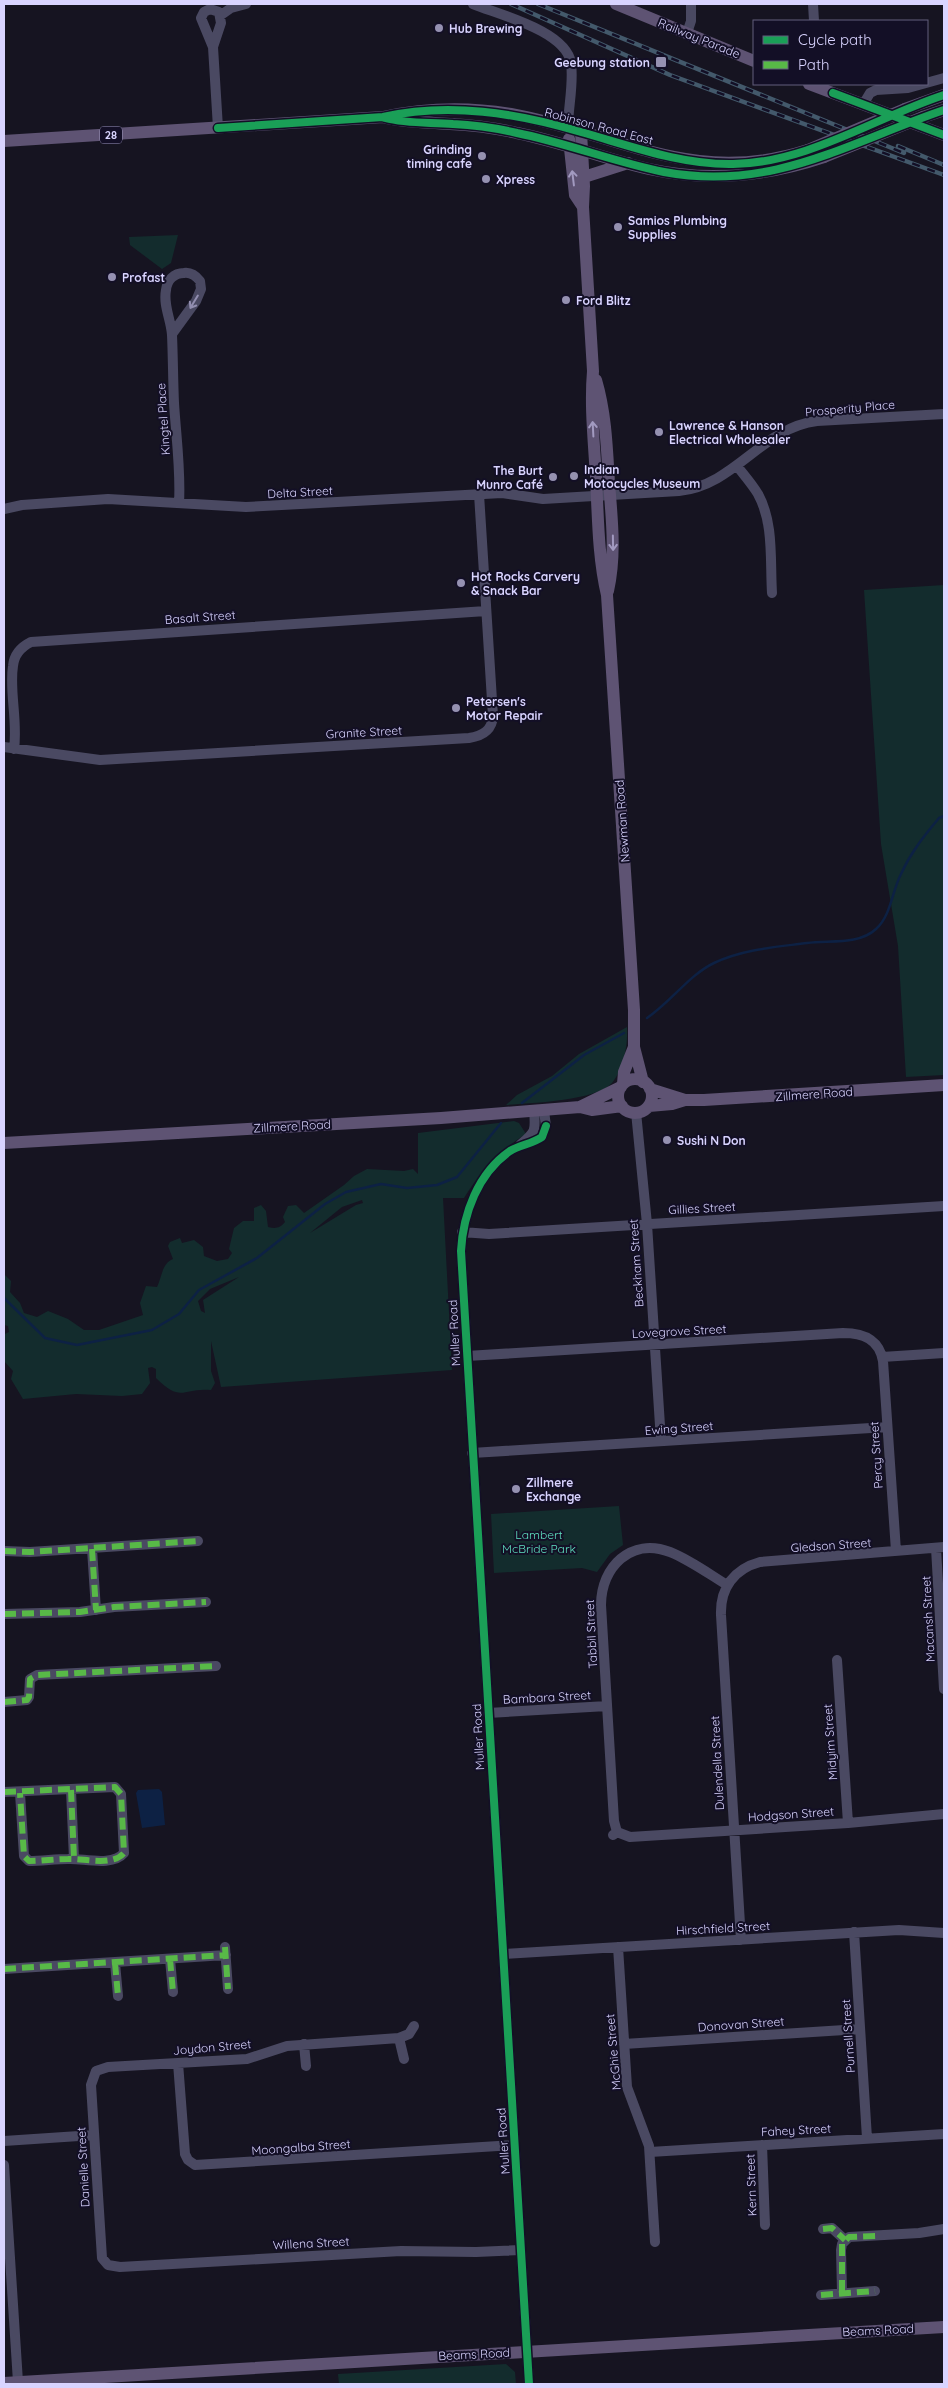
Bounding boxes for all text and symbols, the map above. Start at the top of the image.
street label: Railway Parade [656,15,742,61]
legend [753,20,928,85]
place label: Hub Brewing [449,21,522,36]
marker: Hub Brewing [433,22,445,34]
text: Cycle path [798,30,872,49]
place label: Geebung station [554,55,650,70]
marker: Geebung station [654,55,668,69]
text: Path [798,55,830,74]
street label: Robinson Road East [543,104,655,148]
road number: 28 [100,126,122,144]
place label: Grinding timing cafe [406,142,472,171]
marker: Grinding timing cafe [476,150,488,162]
one-way arrow [568,170,578,186]
place label: Xpress [496,172,535,187]
marker: Xpress [480,173,492,185]
place label: Samios Plumbing Supplies [628,213,727,242]
marker: Samios Plumbing Supplies [612,221,624,233]
place label: Profast [122,270,165,285]
marker: Profast [106,271,118,283]
place label: Ford Blitz [576,293,631,308]
marker: Ford Blitz [560,294,572,306]
one-way arrow [189,295,200,309]
street label: Kingtel Place [153,382,173,455]
street label: Prosperity Place [805,397,896,419]
place label: Lawrence & Hanson Electrical Wholesaler [669,418,791,447]
one-way arrow [589,421,598,437]
marker: Lawrence & Hanson Electrical Wholesaler [653,426,665,438]
place label: Indian Motocycles Museum [584,462,700,491]
place label: The Burt Munro Café [476,463,543,492]
marker: Indian Motocycles Museum [568,470,580,482]
marker: The Burt Munro Café [547,471,559,483]
street label: Delta Street [267,483,333,501]
one-way arrow [608,535,618,551]
place label: Hot Rocks Carvery & Snack Bar [471,569,580,598]
marker: Hot Rocks Carvery & Snack Bar [455,577,467,589]
street label: Basalt Street [164,607,236,627]
place label: Petersen's Motor Repair [466,694,543,723]
marker: Petersen's Motor Repair [450,702,462,714]
street label: Granite Street [325,723,403,741]
street label: Newman Road [612,779,632,863]
street label: Zillmere Road [775,1084,853,1104]
street label: Zillmere Road [253,1116,331,1136]
place label: Sushi N Don [677,1133,746,1148]
marker: Sushi N Don [661,1134,673,1146]
street label: Gillies Street [668,1199,736,1217]
street label: Beckham Street [625,1218,647,1308]
street label: Muller Road [445,1299,463,1367]
street label: Lovegrove Street [631,1321,727,1341]
street label: Ewing Street [644,1418,714,1438]
street label: Percy Street [866,1421,886,1489]
place label: Zillmere Exchange [526,1475,581,1504]
marker: Zillmere Exchange [510,1483,522,1495]
park label: Lambert McBride Park [502,1527,576,1556]
street label: Gledson Street [790,1535,872,1555]
street label: Macansh Street [918,1576,938,1662]
street label: Tabbil Street [582,1599,600,1669]
street label: Bambara Street [502,1687,592,1707]
street label: Muller Road [469,1703,487,1771]
street label: Midyim Street [820,1703,840,1781]
street label: Dulendella Street [707,1715,727,1811]
street label: Hodgson Street [747,1804,835,1824]
street label: Hirschfield Street [676,1918,770,1938]
street label: Purnell Street [838,1999,858,2073]
street label: McGhie Street [602,2013,624,2091]
street label: Donovan Street [697,2013,785,2035]
street label: Joydon Street [172,2036,252,2058]
street label: Muller Road [493,2107,513,2175]
street label: Fahey Street [761,2121,831,2139]
street label: Danielle Street [73,2126,93,2208]
street label: Moongalba Street [251,2136,351,2158]
street label: Kern Street [742,2154,760,2216]
street label: Willena Street [272,2234,350,2252]
street label: Beams Road [842,2321,914,2339]
street label: Beams Road [438,2345,510,2363]

